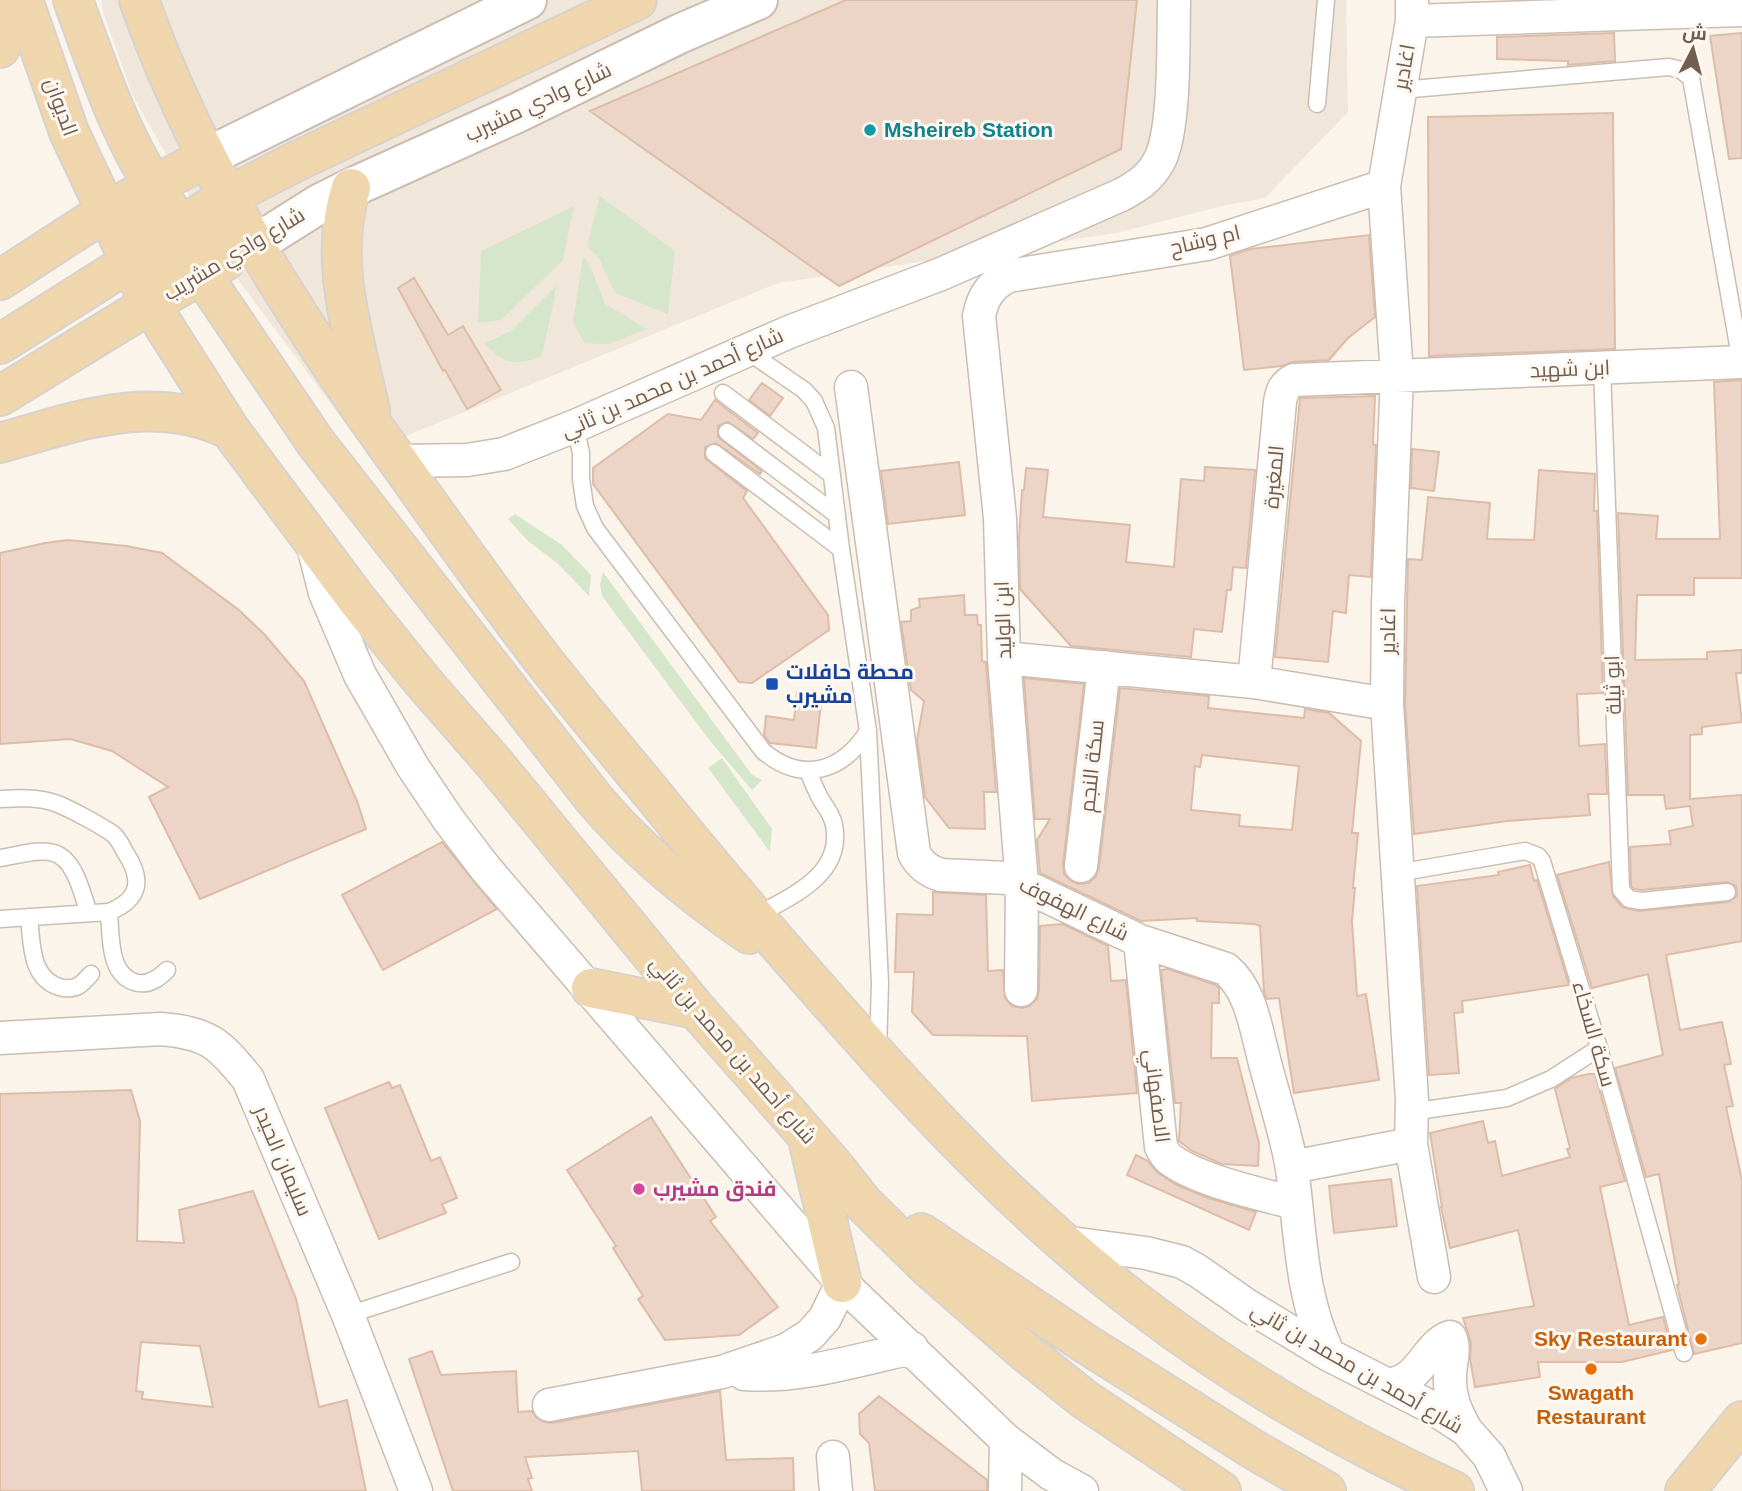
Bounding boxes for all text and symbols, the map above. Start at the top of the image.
north arrow [1658,14,1728,84]
text: ش [1681,21,1708,45]
street label: اغادير [1388,42,1420,93]
street label: شارع وادي مشيرب [461,58,617,150]
street label: الديوان [39,75,83,140]
place label: Msheireb Station [884,118,1053,141]
marker: Msheireb Station [862,122,878,138]
street label: شارع وادي مشريب [159,202,311,309]
street label: ام وشاح [1167,220,1243,262]
street label: شارع أحمد بن محمد بن ثاني [557,322,788,447]
street label: ابن شهيد [1529,356,1611,383]
street label: المغيرة [1259,444,1289,510]
street label: ابن الوليد [990,580,1017,660]
street label: اغادير [1376,608,1400,655]
street label: ابو ثيلة [1600,655,1626,715]
place label: محطة حافلات مشيرب [786,660,914,708]
marker: محطة حافلات مشيرب [764,676,780,692]
street label: سكة النجم [1075,718,1111,814]
street label: شارع الهفوف [1014,872,1133,948]
street label: شارع أحمد بن محمد بن ثاني [642,951,822,1151]
street label: سكة السخاء [1568,978,1621,1089]
street label: الاصفهاني [1135,1048,1175,1145]
street label: سليمان الحيدر [248,1101,317,1220]
place label: فندق مشيرب [653,1177,777,1202]
marker: فندق مشيرب [631,1181,647,1197]
street label: شارع أحمد بن محمد بن ثاني [1245,1297,1468,1442]
place label: Sky Restaurant [1534,1327,1687,1350]
marker: Sky Restaurant [1693,1331,1709,1347]
marker: Swagath Restaurant [1583,1361,1599,1377]
place label: Swagath Restaurant [1536,1381,1646,1428]

